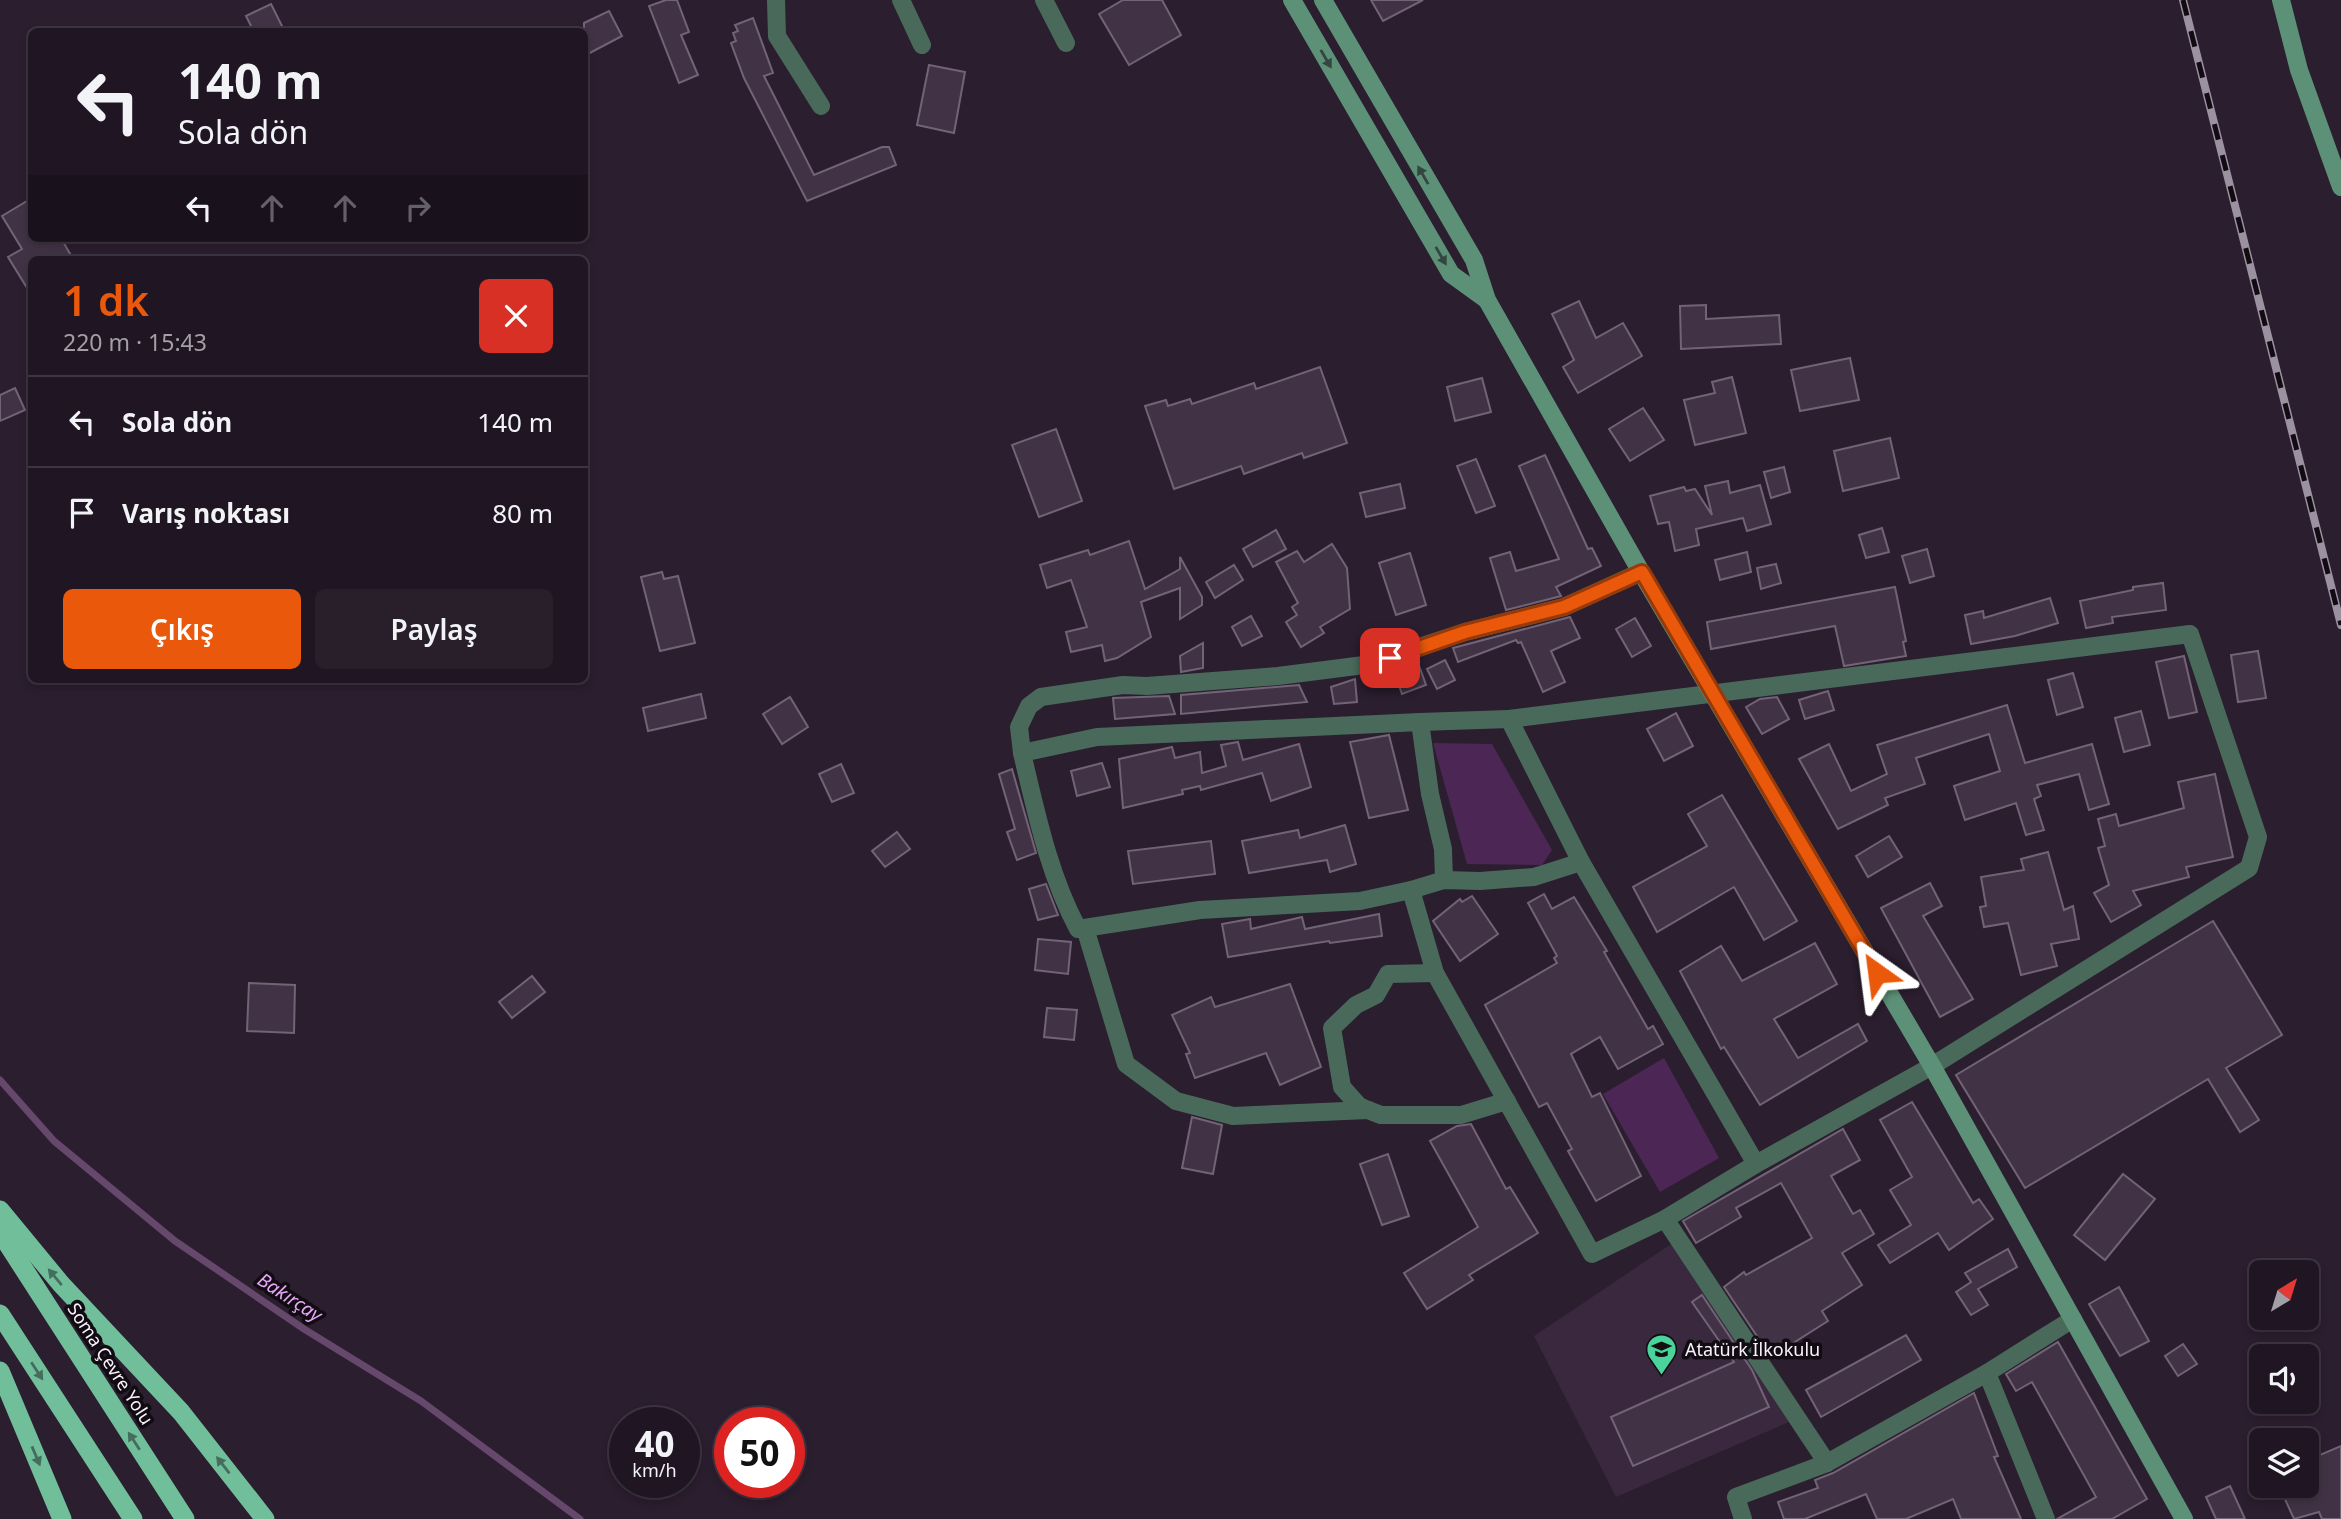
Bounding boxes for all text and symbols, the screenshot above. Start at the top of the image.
text: 140 m [178,47,323,113]
one-way arrow [1320,49,1332,69]
icon: left [63,56,154,147]
text: Sola dön [178,110,308,153]
one-way arrow [1417,165,1430,184]
icon: left [180,189,218,227]
icon: ahead [253,189,291,227]
icon: ahead [326,189,364,227]
icon: right [399,189,437,227]
one-way arrow [1434,246,1447,265]
text: 1 dk [63,271,149,328]
button: close [479,279,553,353]
text: 220 m · 15:43 [63,326,207,358]
icon: left [63,403,101,441]
text: Sola dön [122,404,232,440]
text: 140 m [477,404,553,440]
icon: arrive [63,494,101,532]
text: Varış noktası [122,495,290,531]
text: 80 m [492,495,553,531]
button: Çıkış [63,589,301,669]
button: Paylaş [315,589,553,669]
pin [1360,628,1420,688]
icon: arrive [1371,639,1409,677]
position arrow [1840,936,1914,1010]
north arrow [2249,1260,2319,1330]
map controls [2249,1260,2319,1498]
water label: Bakırçay [253,1266,328,1328]
one-way arrow [48,1268,63,1286]
street label: Soma Çevre Yolu [63,1298,159,1429]
school or university icon: Atatürk İlkokulu [1645,1333,1679,1377]
place label: Atatürk İlkokulu [1685,1337,1820,1361]
button: sound [2249,1344,2319,1414]
one-way arrow [30,1362,44,1380]
speed limit sign: 50 [714,1407,805,1498]
text: 40 [634,1420,675,1467]
button: layers [2249,1428,2319,1498]
one-way arrow [128,1431,141,1451]
one-way arrow [31,1446,42,1467]
one-way arrow [216,1456,230,1474]
text: km/h [632,1458,677,1482]

